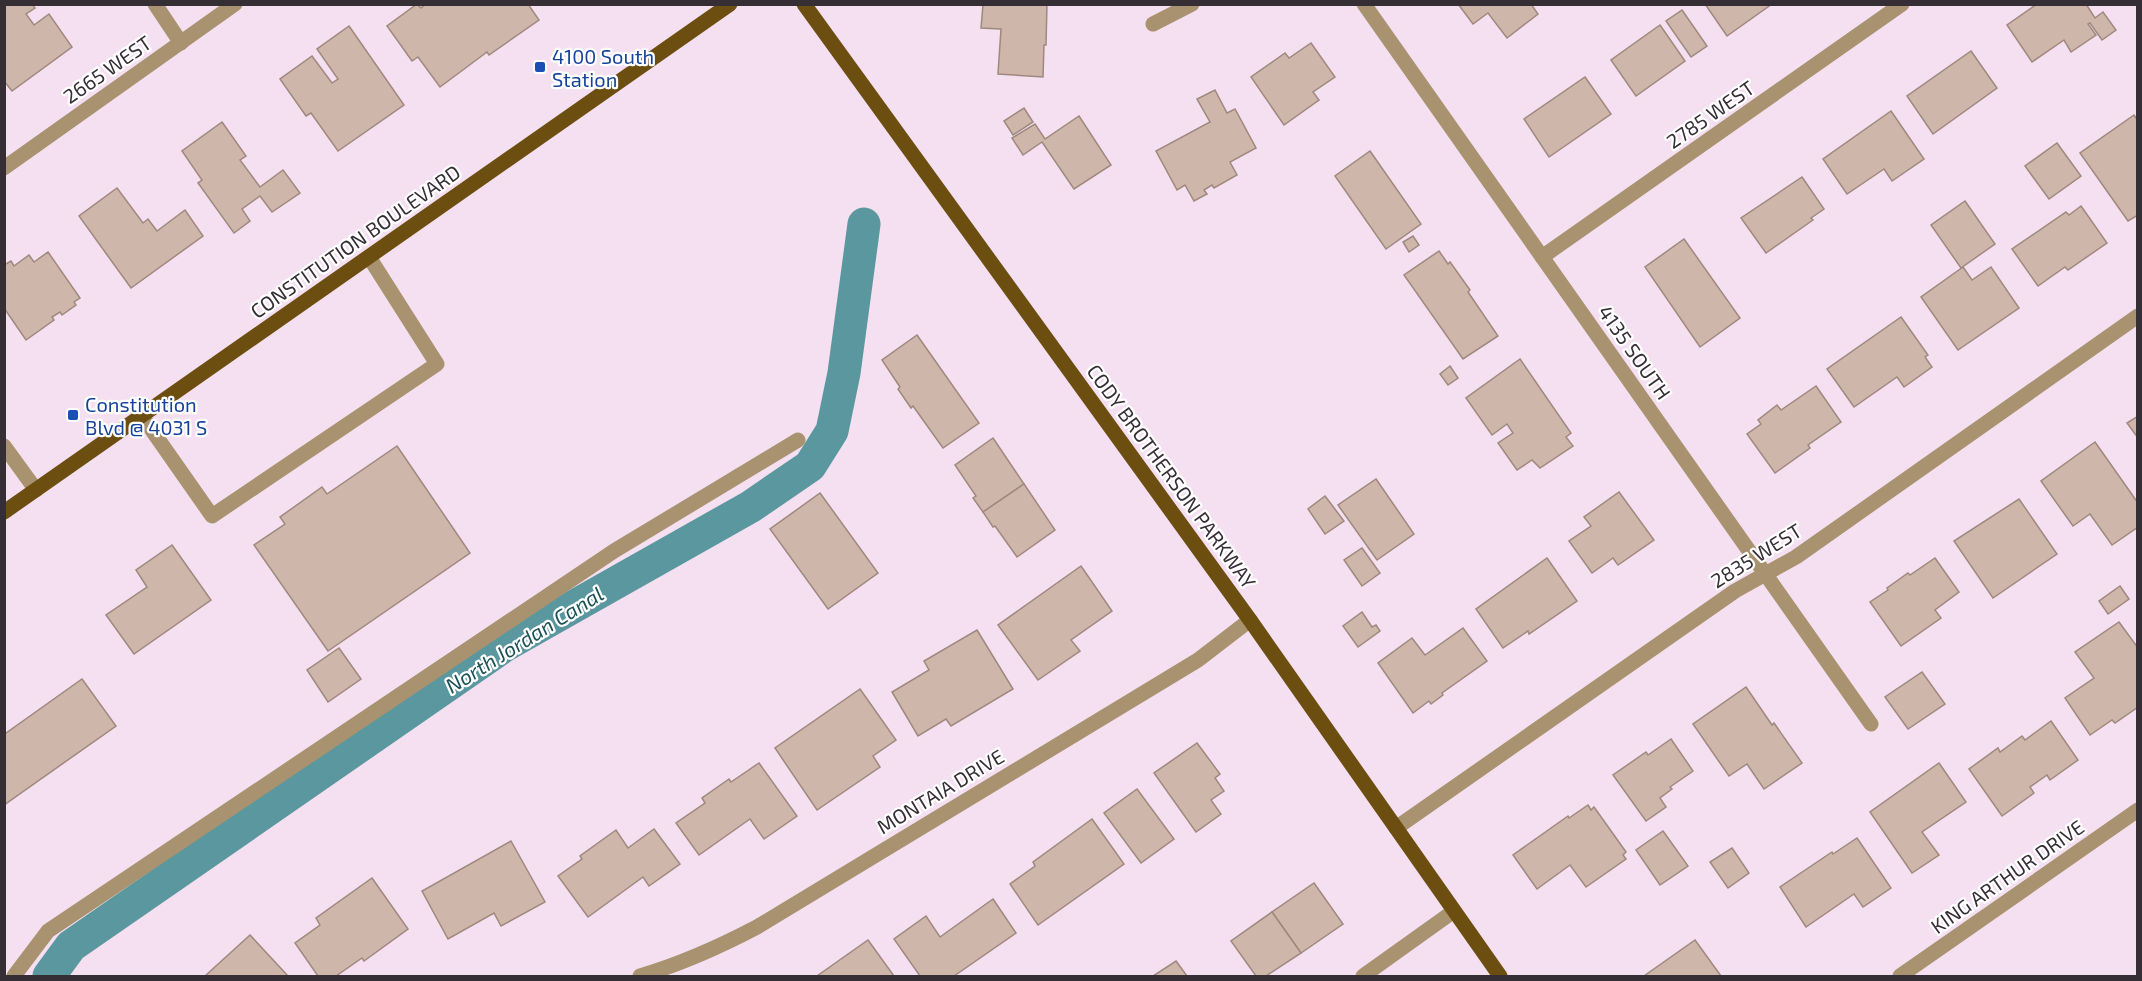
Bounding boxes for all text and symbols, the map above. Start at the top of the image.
street label: 2665 WEST [58,30,156,108]
place label: 4100 South Station [552,44,654,91]
marker: 4100 South Station [533,60,547,74]
street label: 2785 WEST [1662,75,1759,153]
street label: CONSTITUTION BOULEVARD [245,159,465,323]
street label: 4135 SOUTH [1594,300,1676,404]
street label: CODY BROTHERSON PARKWAY [1083,359,1262,593]
place label: Constitution Blvd @ 4031 S [85,392,207,439]
marker: Constitution Blvd @ 4031 S [66,408,80,422]
street label: 2835 WEST [1706,517,1806,592]
water label: North Jordan Canal [440,580,608,698]
street label: MONTAIA DRIVE [872,744,1008,838]
street label: KING ARTHUR DRIVE [1926,814,2088,938]

